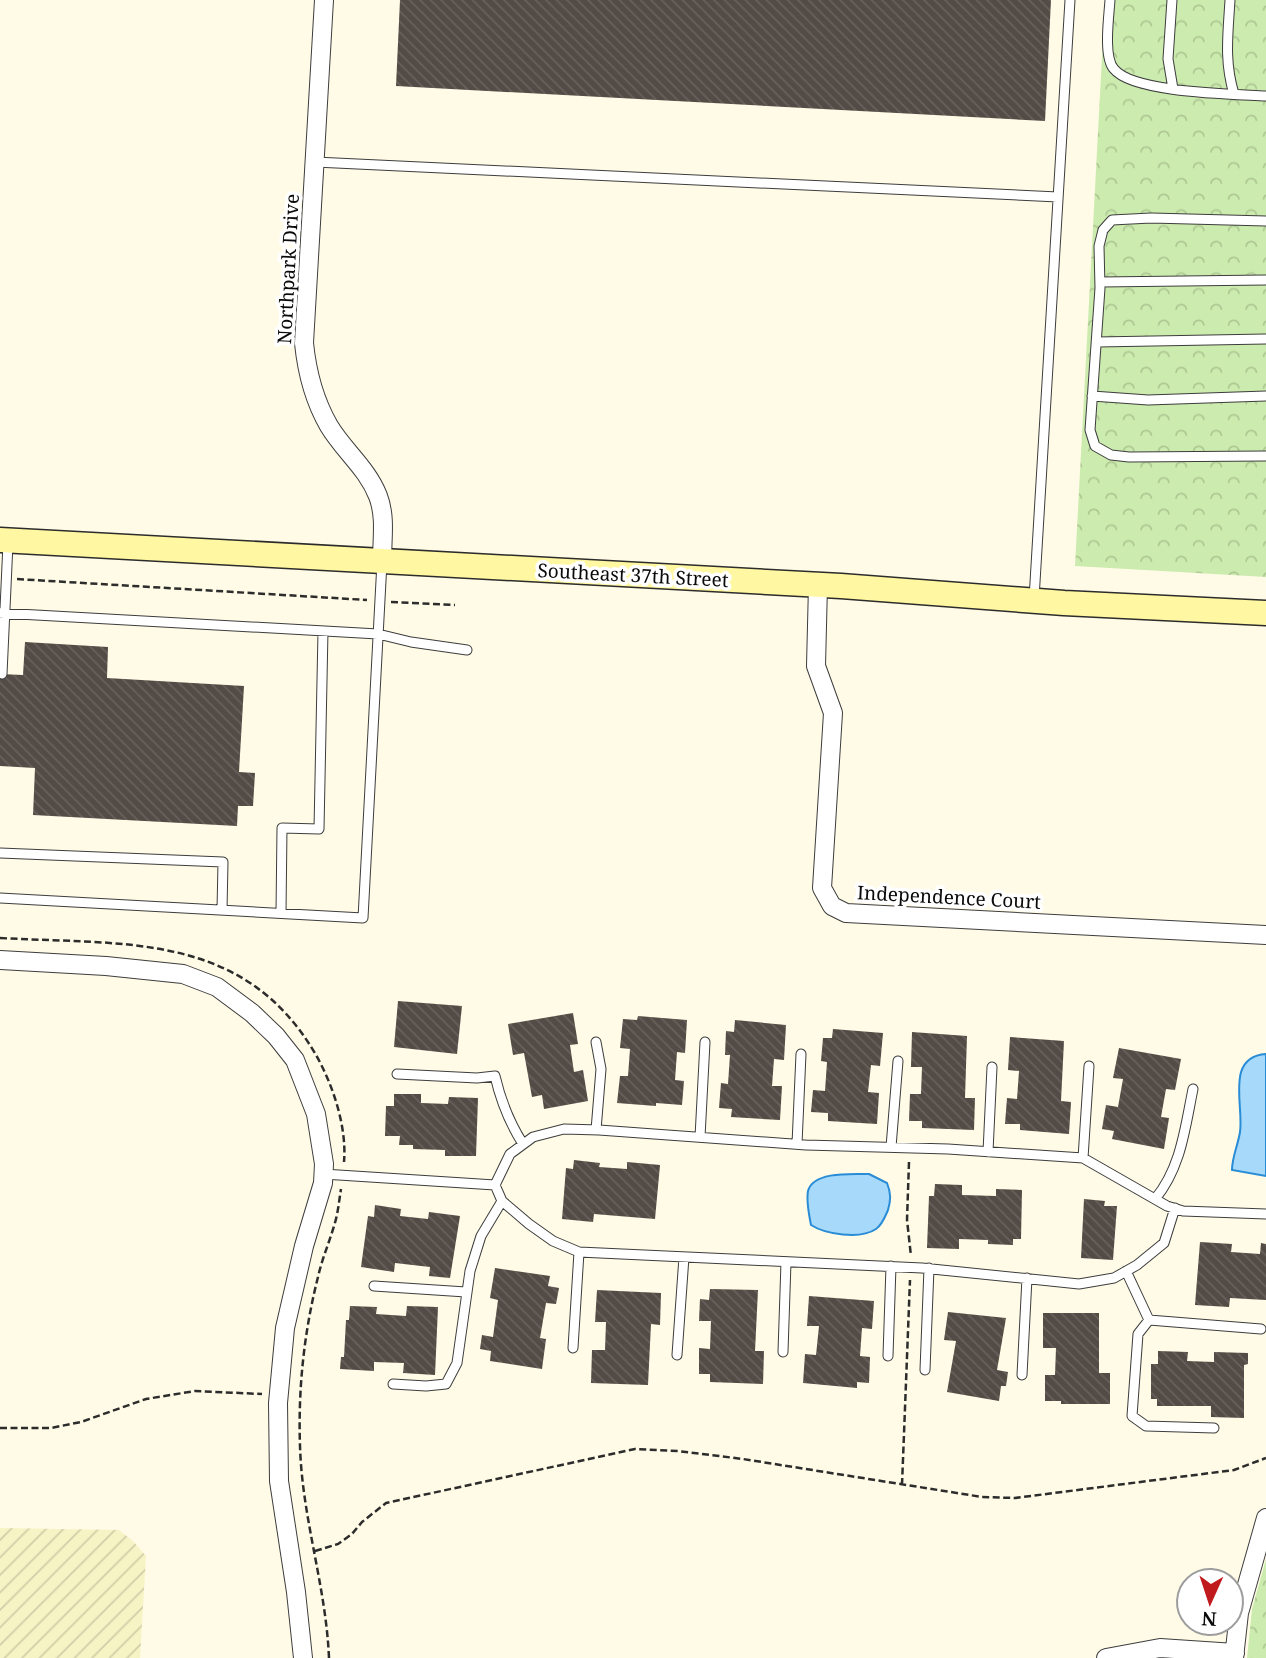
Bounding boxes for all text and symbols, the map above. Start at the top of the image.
street label: Northpark Drive [271,193,305,345]
street label: Southeast 37th Street [537,557,729,593]
street label: Independence Court [856,879,1042,915]
north arrow [1175,1567,1245,1637]
text: N [1201,1606,1217,1632]

